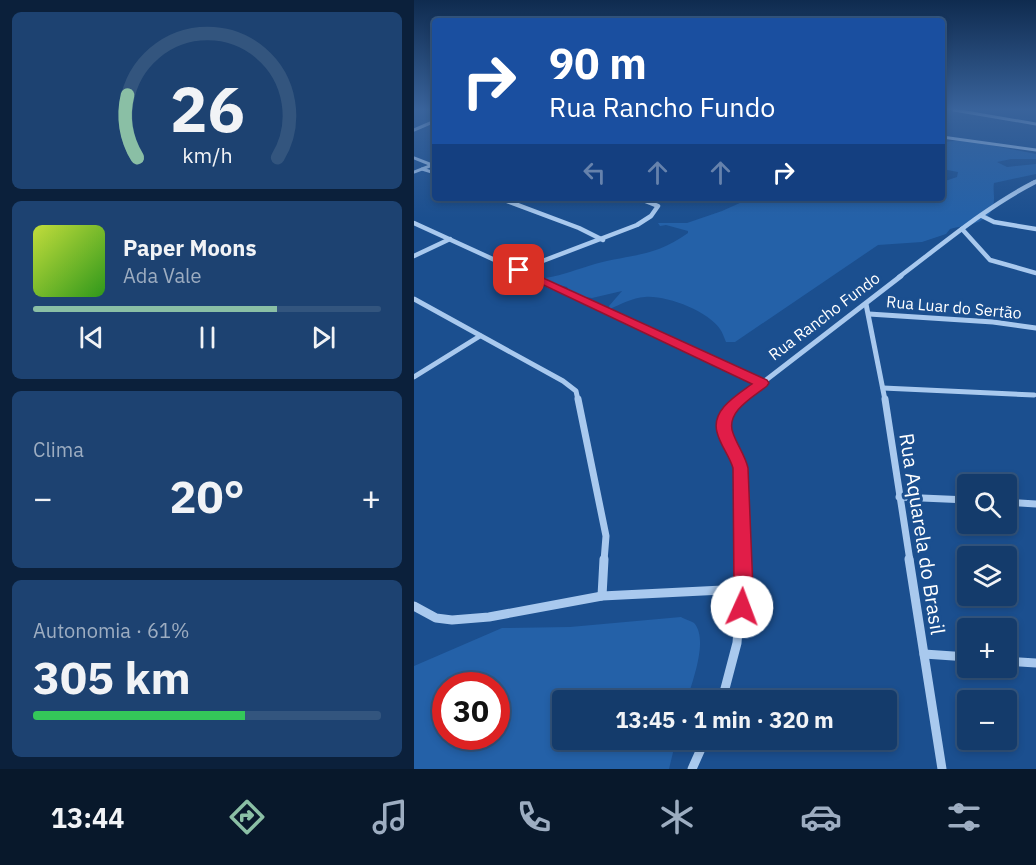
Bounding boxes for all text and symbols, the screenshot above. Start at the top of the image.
text: 90 m [549,36,647,91]
icon: right [450,42,528,120]
text: 26 [170,68,244,149]
text: Rua Rancho Fundo [549,89,775,124]
text: km/h [182,141,232,169]
icon: left [578,156,611,189]
icon: ahead [641,156,674,189]
icon: ahead [704,156,737,189]
icon: right [767,156,800,189]
text: Paper Moons [123,233,256,262]
pin [493,244,544,295]
icon: arrive [502,253,535,286]
text: Ada Vale [123,262,202,289]
street label: Rua Rancho Fundo [764,268,884,364]
street label: Rua Luar do Sertão [885,291,1023,323]
icon: previous [75,321,108,354]
icon: pause [191,321,224,354]
icon: next [307,321,340,354]
street label: Rua Aquarela do Brasil [893,431,952,637]
text: Clima [33,436,84,463]
text: 20° [169,467,245,525]
map controls [957,474,1017,750]
button: search [957,474,1017,534]
text: − [33,476,53,519]
text: + [361,476,381,519]
button: layers [957,546,1017,606]
position arrow [710,575,774,639]
text: Autonomia · 61% [33,617,190,644]
button: + [957,618,1017,678]
text: 305 km [33,648,191,706]
speed limit sign: 30 [432,672,510,750]
button: − [957,690,1017,750]
text: 13:45 · 1 min · 320 m [615,705,834,734]
icon: directions [226,796,268,838]
icon: music [369,796,411,838]
icon: phone [513,796,555,838]
icon: climate [656,796,698,838]
icon: car [800,796,842,838]
icon: filters [943,796,985,838]
text: 13:44 [51,800,124,835]

